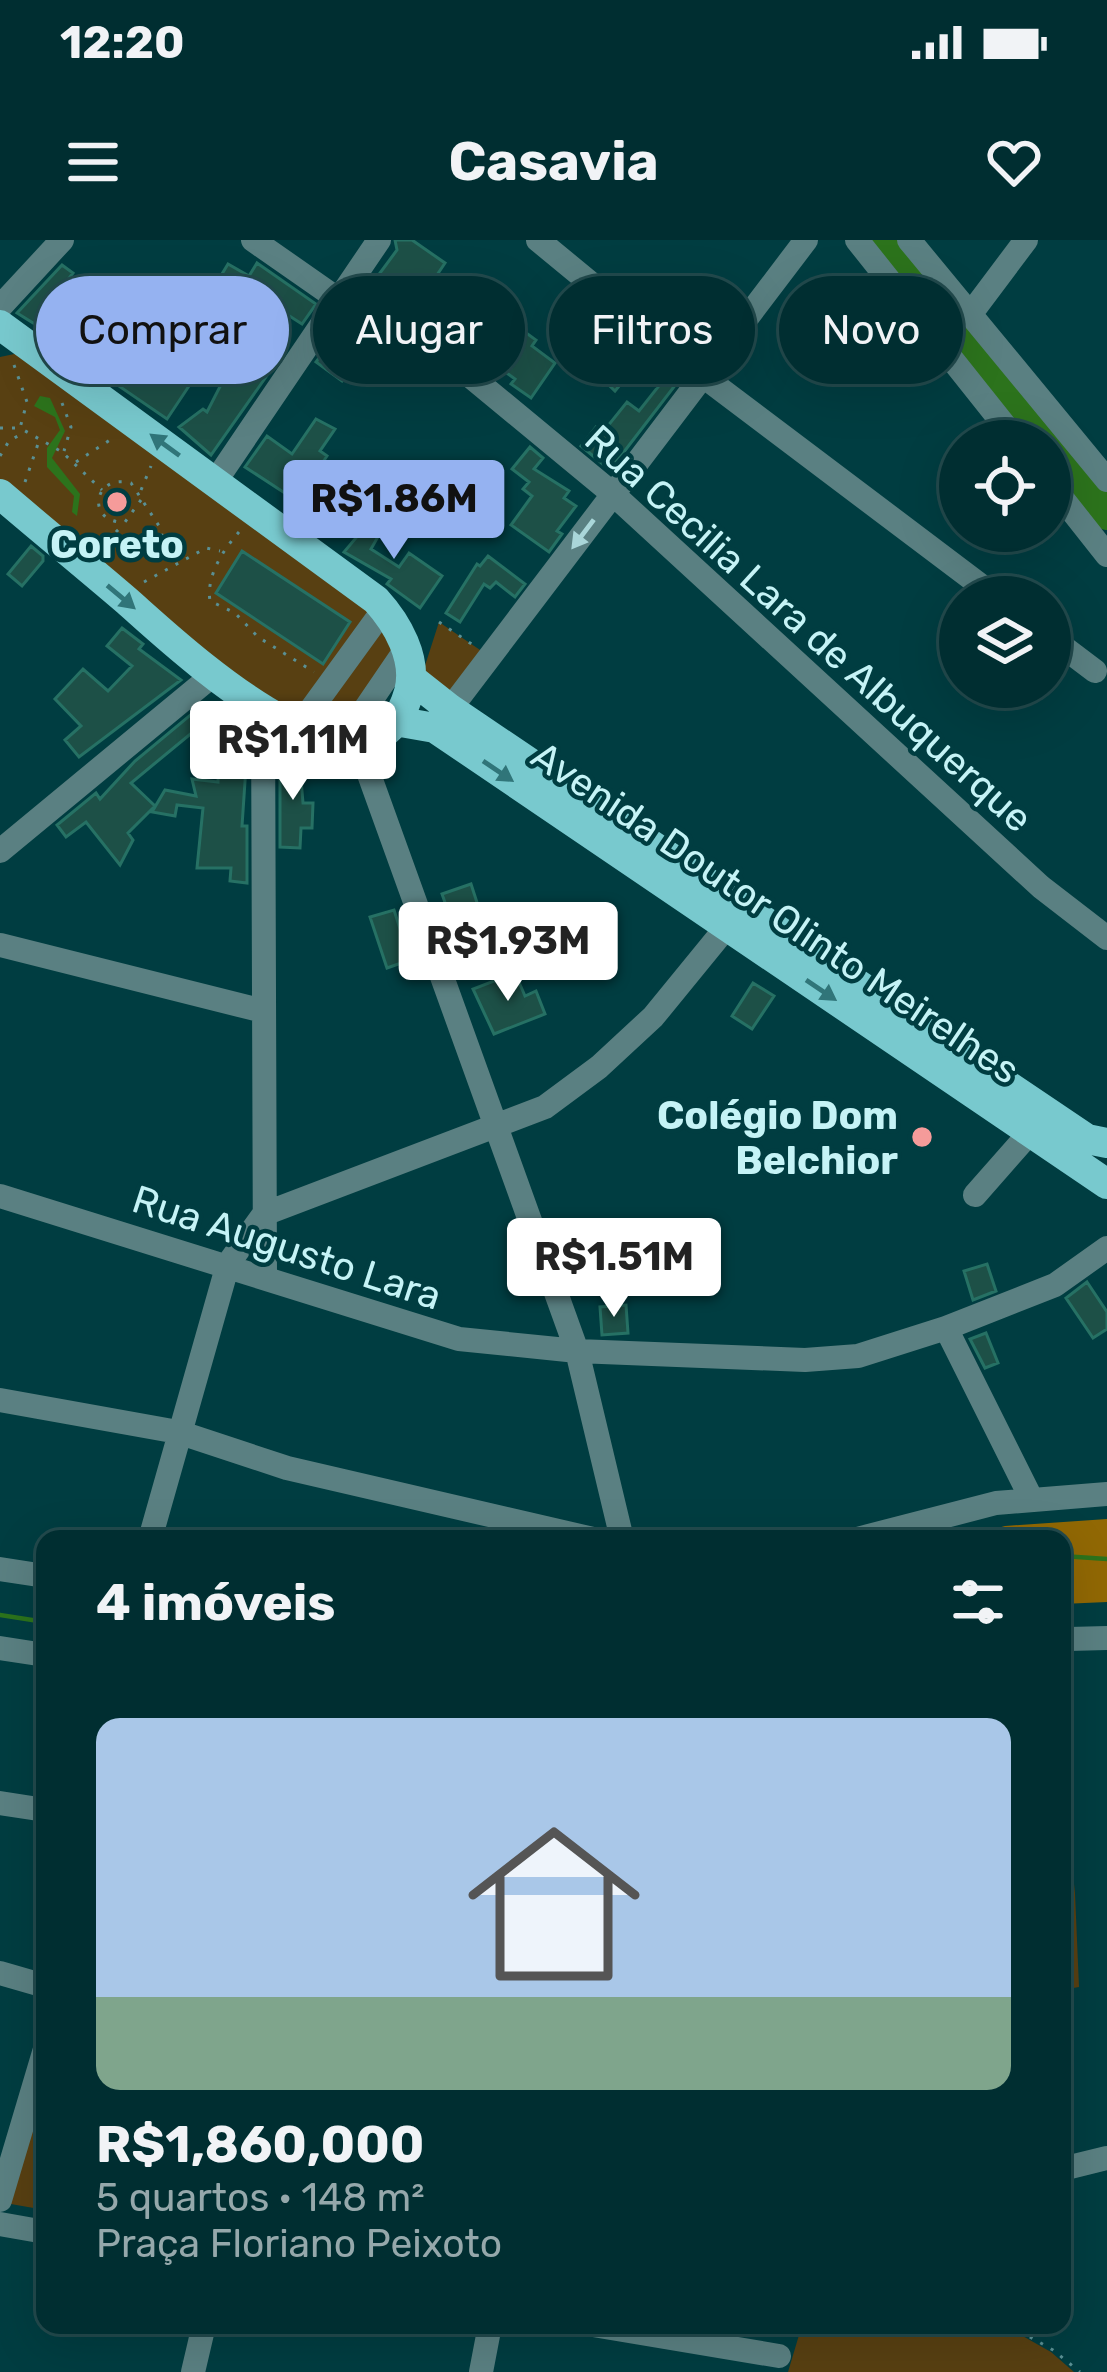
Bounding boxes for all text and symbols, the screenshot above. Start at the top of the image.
text: 12:20 [60,16,185,69]
icon: menu [60,129,126,195]
icon: heart [981,129,1047,195]
text: Casavia [448,130,659,194]
chip: Comprar [36,276,289,384]
chip: Alugar [313,276,525,384]
chip: Filtros [549,276,755,384]
chip: Novo [779,276,963,384]
street label: Rua Cecilia Lara de Albuquerque [575,416,1041,842]
map controls [939,420,1071,708]
button: locate [939,420,1071,552]
one-way arrow [149,434,181,457]
pin: R$1.86M [283,460,505,562]
text: R$1.86M [310,476,478,522]
marker: Coreto [104,489,130,515]
one-way arrow [571,518,596,549]
place label: Coreto [50,522,184,568]
button: layers [939,576,1071,708]
one-way arrow [106,583,136,609]
pin: R$1.11M [182,701,404,803]
text: R$1.11M [217,717,369,763]
street label: Avenida Doutor Olinto Meirelhes [523,732,1028,1094]
one-way arrow [482,759,515,782]
pin: R$1.93M [397,902,619,1004]
text: R$1.93M [426,918,590,964]
one-way arrow [805,978,837,1001]
place label: Colégio Dom Belchior [657,1093,898,1184]
marker: Colégio Dom Belchior [909,1124,935,1150]
street label: Rua Augusto Lara [127,1176,447,1320]
pin: R$1.51M [503,1218,725,1320]
text: R$1.51M [534,1234,694,1280]
icon: filters [945,1569,1011,1635]
text: 4 imóveis [96,1572,336,1633]
icon: home [446,1796,662,2012]
text: R$1,860,000 [96,2114,425,2175]
text: 5 quartos · 148 m² [96,2175,425,2221]
text: Praça Floriano Peixoto [96,2221,502,2267]

